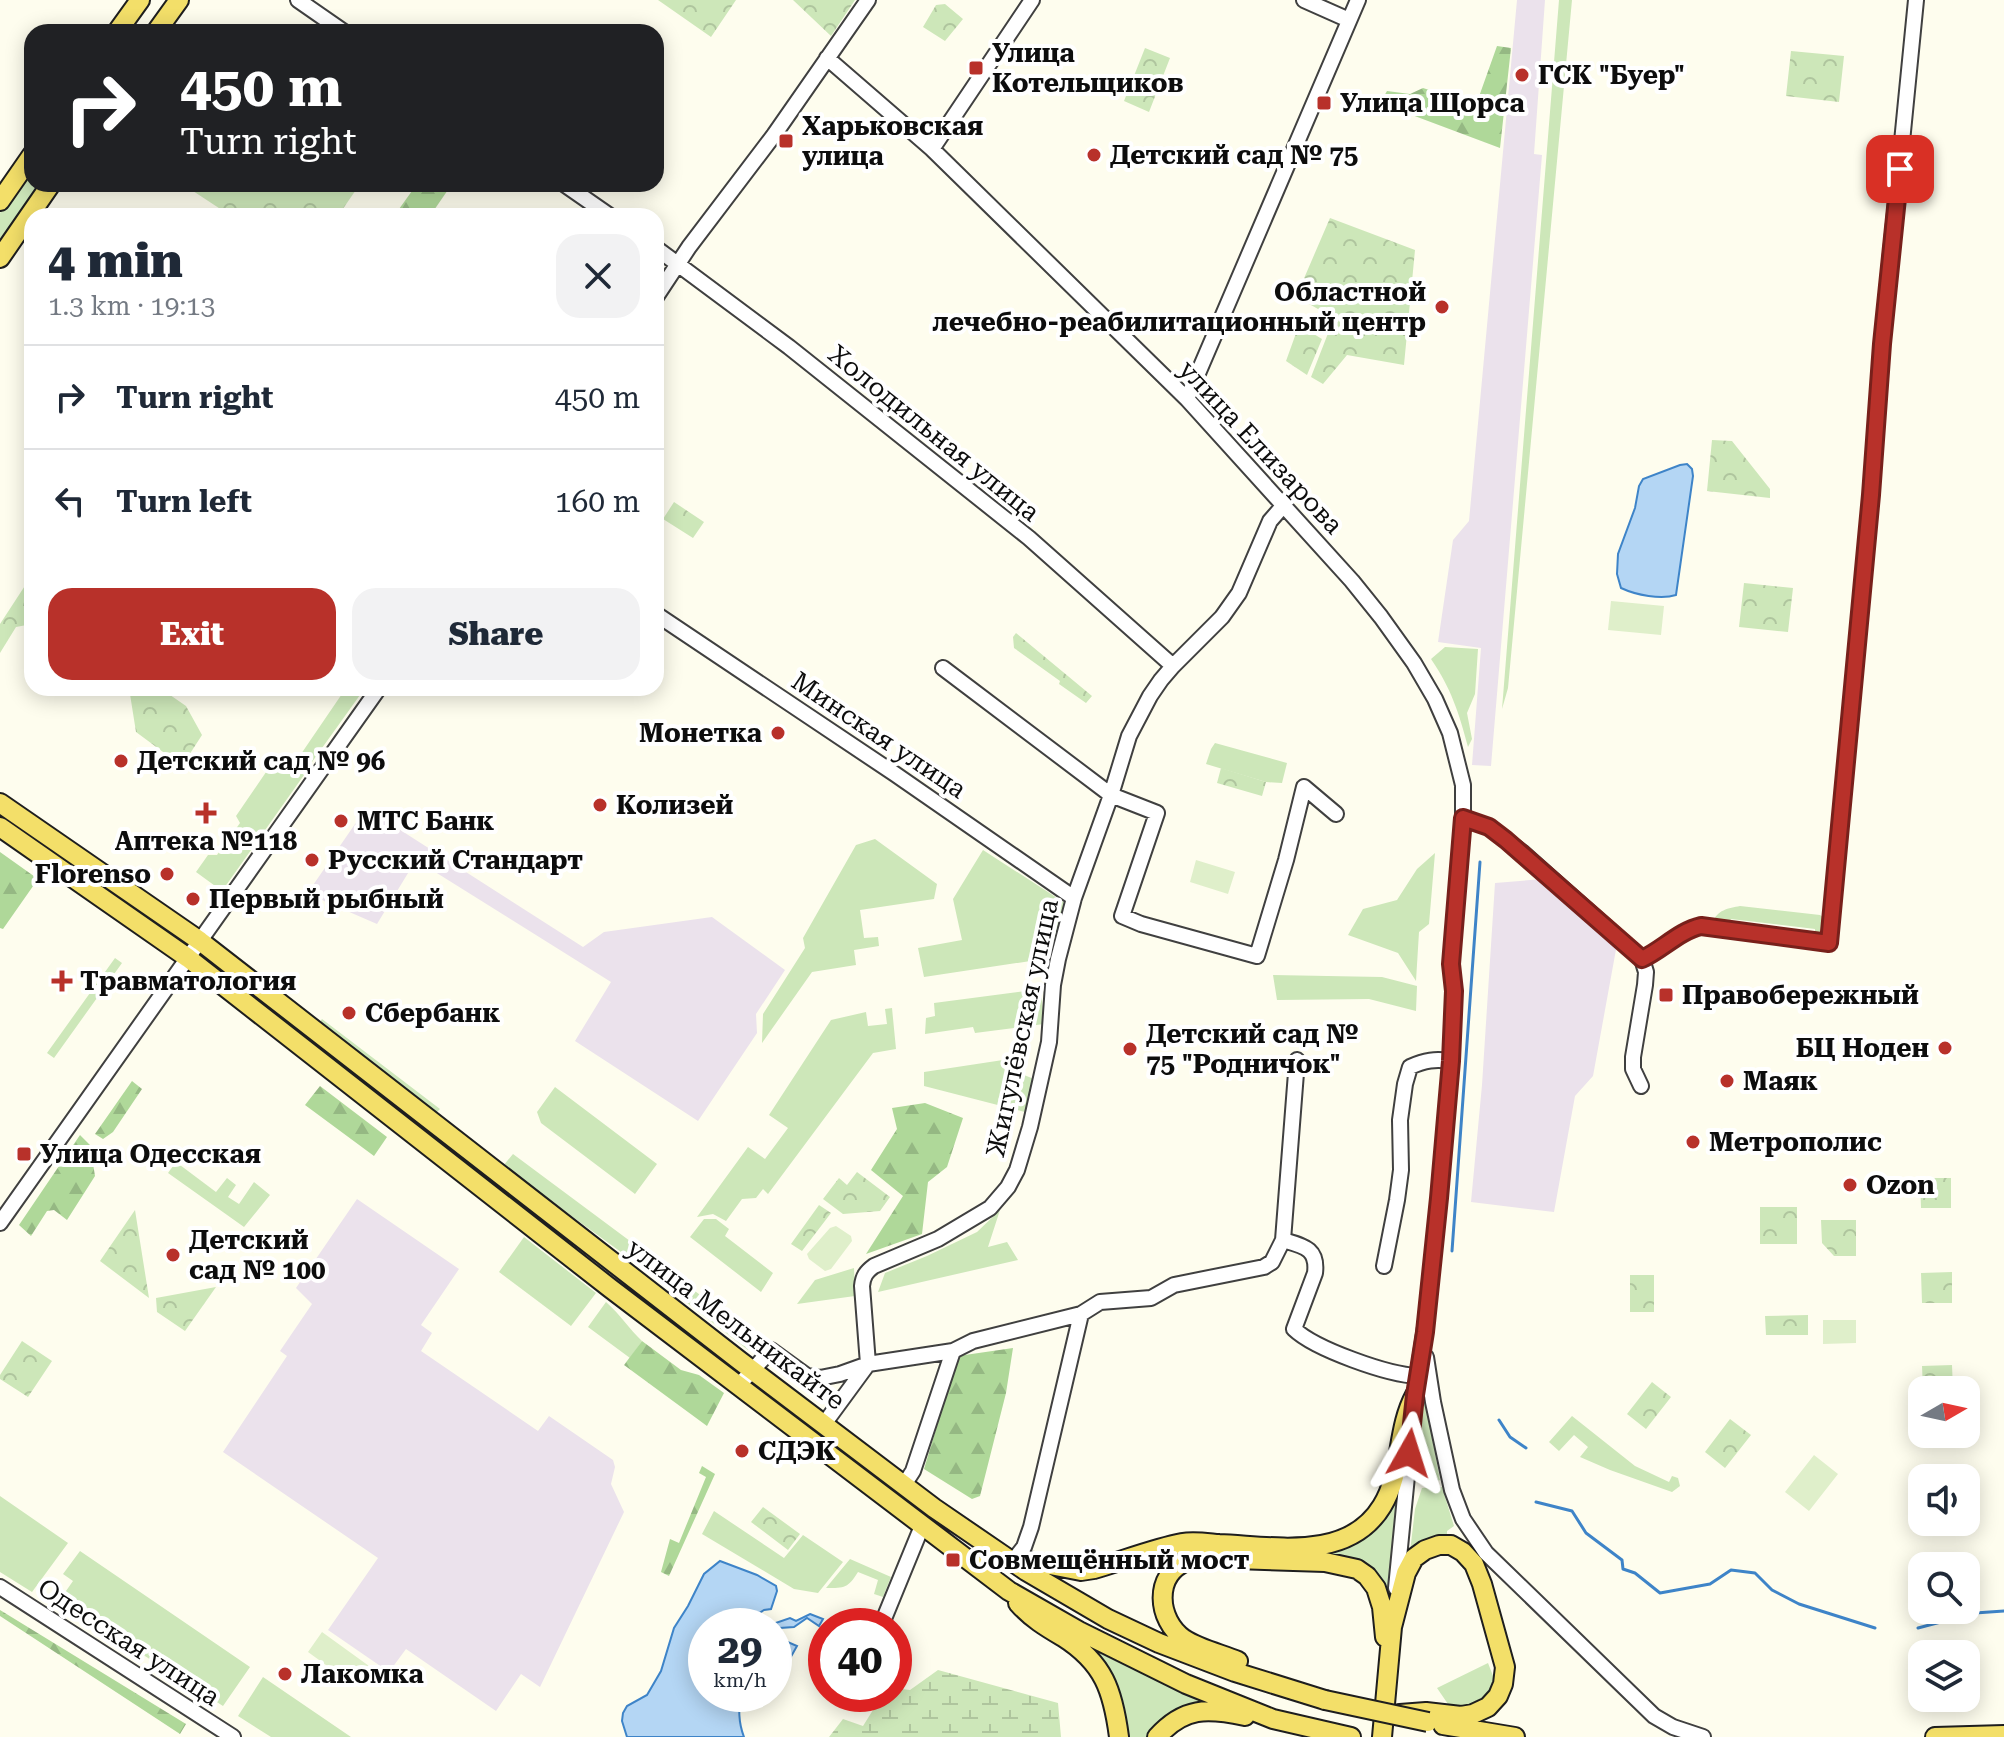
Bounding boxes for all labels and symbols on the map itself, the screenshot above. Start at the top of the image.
place label: Улица Котельщиков [992,38,1184,98]
marker: Улица Котельщиков [967,59,985,77]
place label: ГСК "Буер" [1538,60,1685,90]
marker: ГСК "Буер" [1513,66,1531,84]
place label: Улица Щорса [1340,88,1525,118]
marker: Улица Щорса [1315,94,1333,112]
place label: Харьковская улица [802,111,983,171]
marker: Харьковская улица [777,132,795,150]
pin [1866,135,1934,203]
place label: Детский сад № 75 [1110,140,1358,170]
marker: Детский сад № 75 [1085,146,1103,164]
place label: Областной лечебно-реабилитационный центр [933,277,1426,337]
marker: Областной лечебно-реабилитационный центр [1433,298,1451,316]
street label: Холодильная улица [822,339,1046,527]
street label: улица Елизарова [1173,354,1349,540]
street label: Минская улица [786,666,972,804]
place label: Монетка [639,718,762,748]
marker: Монетка [769,724,787,742]
place label: Детский сад № 96 [137,746,385,776]
marker: Детский сад № 96 [112,752,130,770]
place label: Колизей [616,790,734,820]
marker: Колизей [591,796,609,814]
marker: Аптека №118 [197,804,215,822]
place label: МТС Банк [357,806,494,836]
marker: МТС Банк [332,812,350,830]
place label: Аптека №118 [115,826,298,856]
place label: Русский Стандарт [328,845,583,875]
marker: Русский Стандарт [303,851,321,869]
place label: Florenso [35,859,151,889]
marker: Florenso [158,865,176,883]
place label: Первый рыбный [209,884,444,914]
marker: Первый рыбный [184,890,202,908]
street label: Жигулёвская улица [980,896,1064,1160]
place label: Травматология [80,966,296,996]
marker: Травматология [51,970,73,992]
place label: Правобережный [1682,980,1919,1010]
marker: Правобережный [1657,986,1675,1004]
place label: Сбербанк [365,998,500,1028]
marker: Сбербанк [340,1004,358,1022]
place label: Детский сад № 75 "Родничок" [1146,1019,1359,1079]
place label: БЦ Ноден [1796,1033,1929,1063]
marker: БЦ Ноден [1936,1039,1954,1057]
marker: Детский сад № 75 "Родничок" [1121,1040,1139,1058]
place label: Маяк [1743,1066,1818,1096]
marker: Маяк [1718,1072,1736,1090]
place label: Метрополис [1709,1127,1882,1157]
marker: Метрополис [1684,1133,1702,1151]
place label: Улица Одесская [40,1139,261,1169]
marker: Улица Одесская [15,1145,33,1163]
place label: Ozon [1866,1170,1935,1200]
marker: Ozon [1841,1176,1859,1194]
place label: Детский сад № 100 [189,1225,326,1285]
street label: улица Мельникайте [621,1232,851,1416]
marker: Детский сад № 100 [164,1246,182,1264]
north arrow [1908,1376,1980,1448]
position arrow [1367,1411,1451,1495]
place label: СДЭК [758,1436,836,1466]
marker: СДЭК [733,1442,751,1460]
place label: Совмещённый мост [969,1545,1250,1575]
marker: Совмещённый мост [944,1551,962,1569]
street label: Одесская улица [32,1572,226,1712]
speed limit sign: 40 [808,1608,912,1712]
place label: Лакомка [301,1659,424,1689]
marker: Лакомка [276,1665,294,1683]

